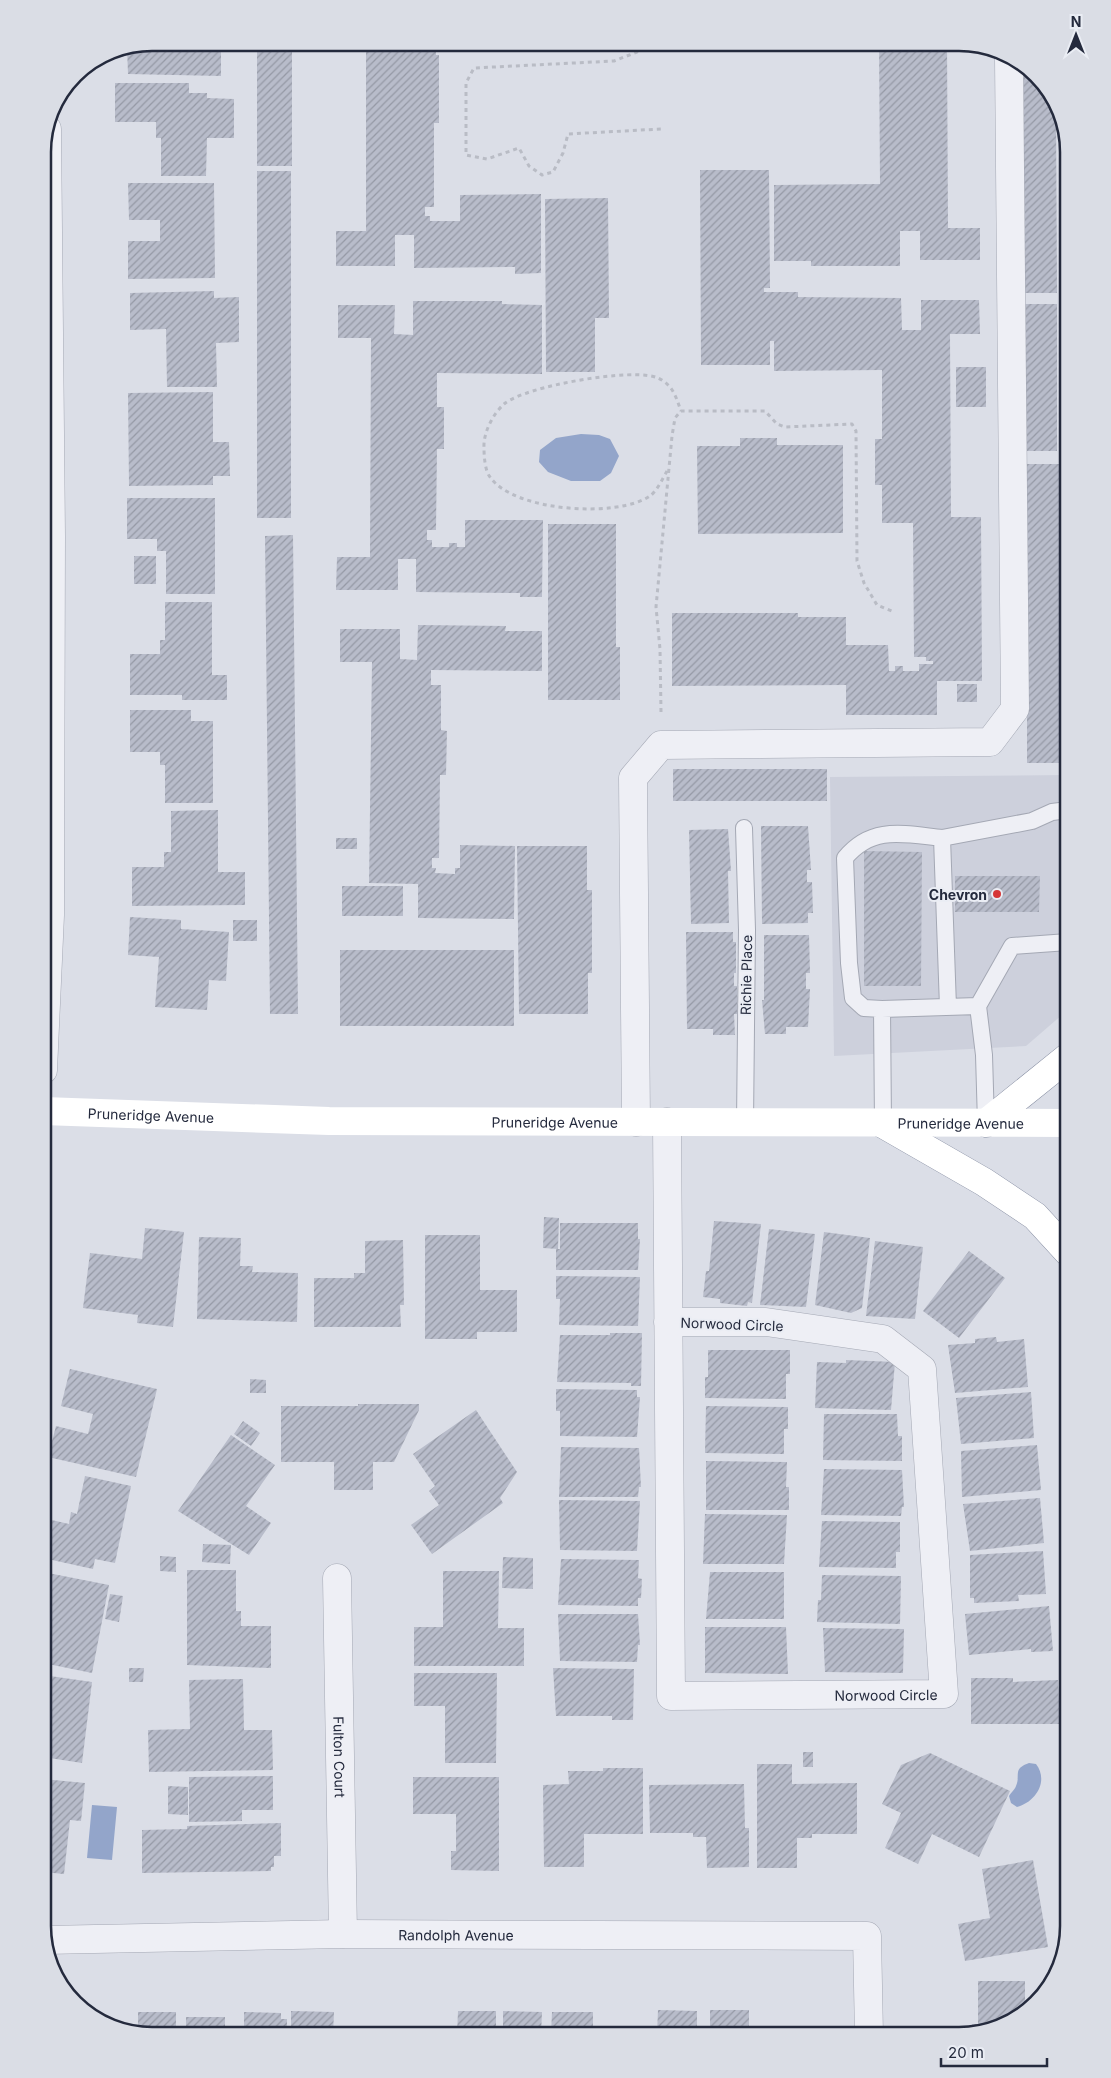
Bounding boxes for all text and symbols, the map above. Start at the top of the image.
north arrow [1051,10,1101,60]
text: N [1071,13,1081,30]
place label: Chevron [929,886,987,903]
marker: Chevron [991,888,1003,900]
street label: Richie Place [737,935,755,1015]
street label: Pruneridge Avenue [87,1104,214,1125]
street label: Pruneridge Avenue [492,1113,618,1130]
street label: Pruneridge Avenue [898,1114,1024,1131]
street label: Norwood Circle [680,1314,784,1334]
street label: Norwood Circle [834,1686,938,1703]
street label: Fulton Court [331,1716,349,1798]
street label: Randolph Avenue [398,1926,514,1943]
scale bar [941,2036,1047,2068]
text: 20 m [948,2043,984,2062]

